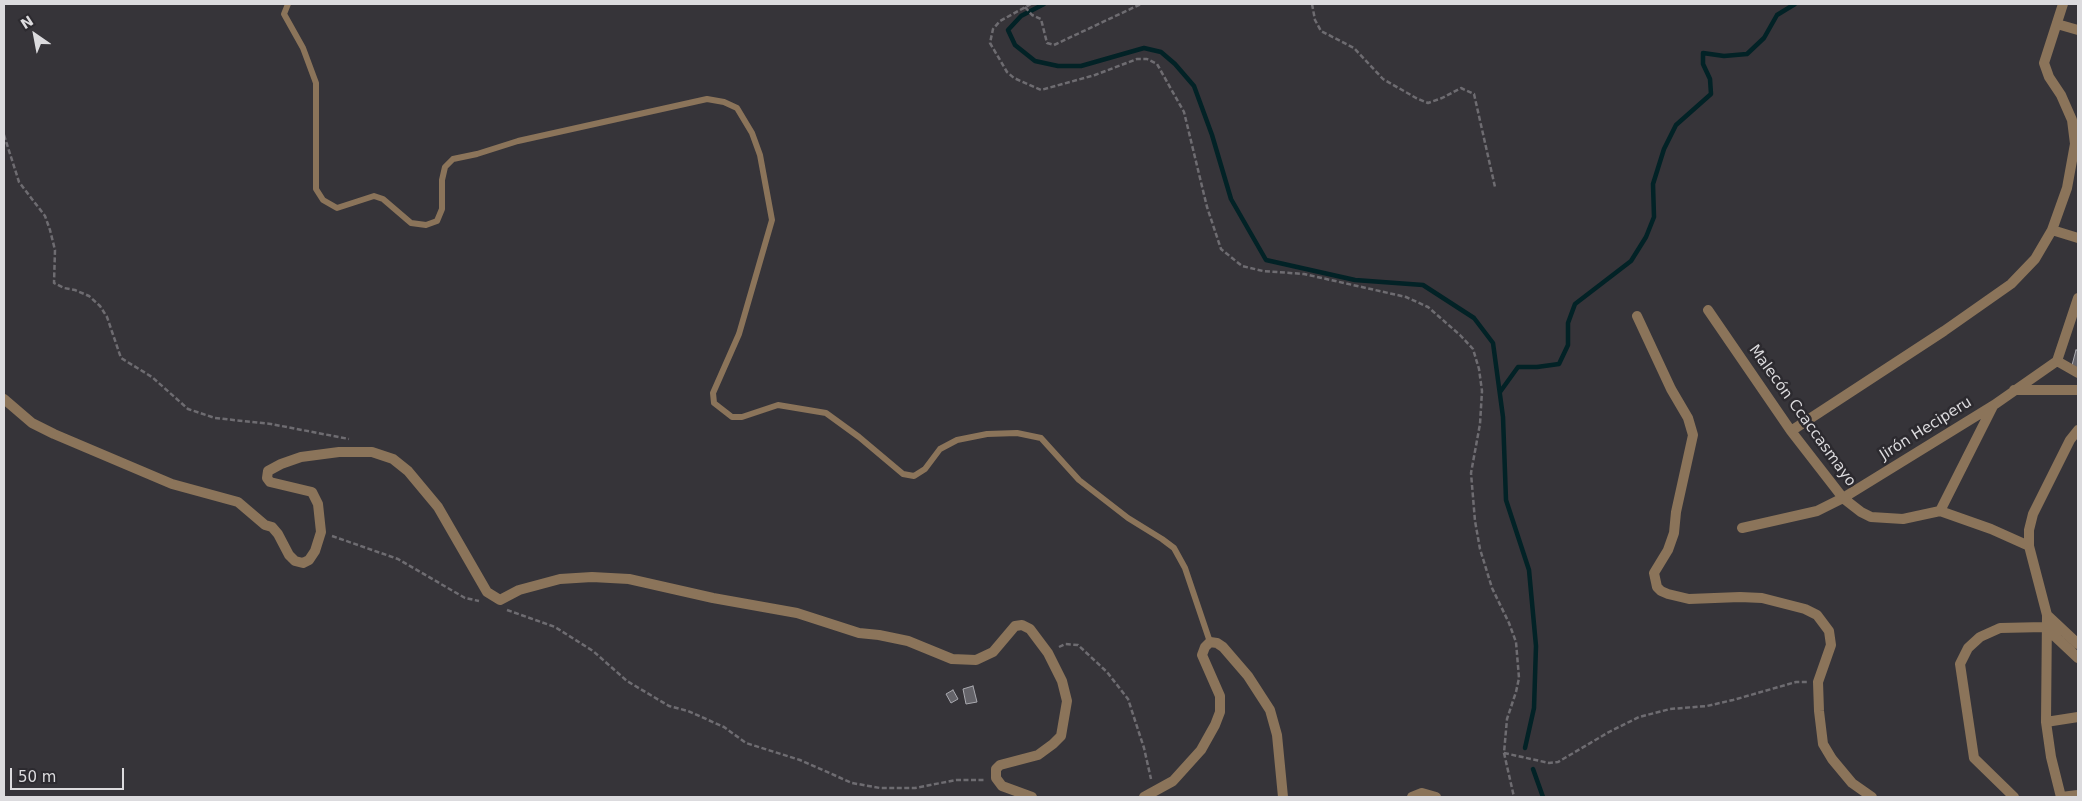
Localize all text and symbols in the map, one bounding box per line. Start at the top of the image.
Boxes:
north arrow [10,10,60,60]
text: N [18,13,36,32]
street label: Malecón Ccaccasmayo [1745,342,1859,490]
street label: Jirón Heciperu [1877,393,1975,465]
scale bar [12,758,126,790]
text: 50 m [18,768,56,786]

